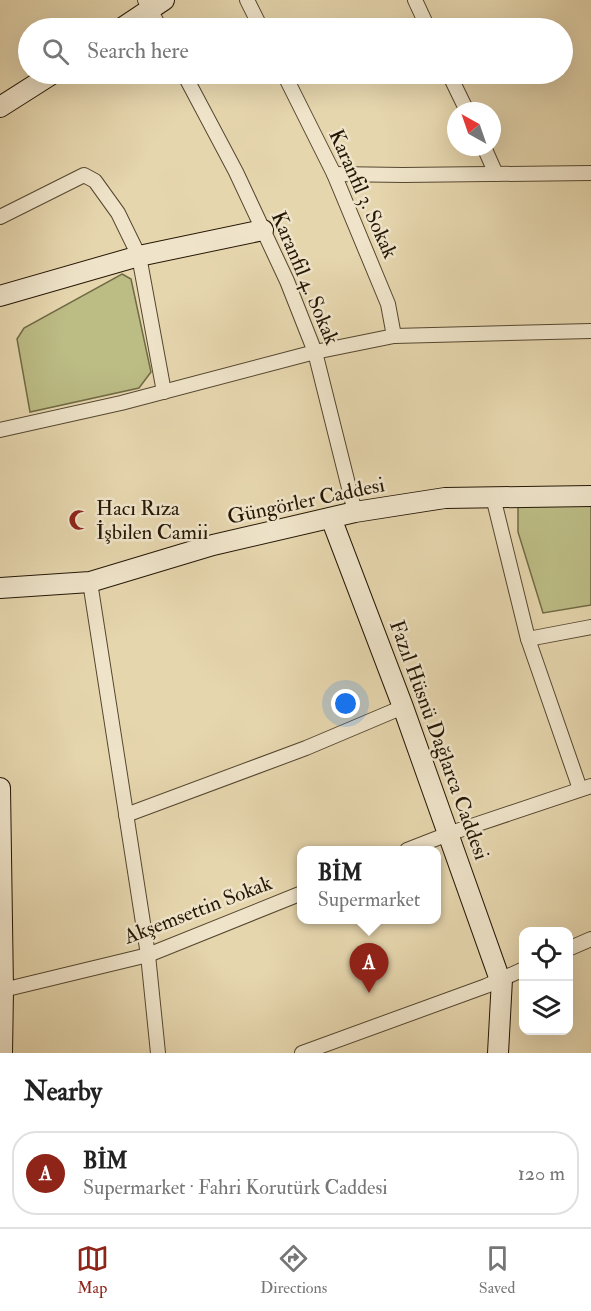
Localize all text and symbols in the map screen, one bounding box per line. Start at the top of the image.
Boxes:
search box [18,18,573,84]
icon: search [39,35,72,68]
text: Search here [87,37,189,65]
north arrow [447,102,501,156]
street label: Karanfil 3. Sokak [322,125,404,263]
street label: Karanfil 4. Sokak [265,207,345,349]
street label: Güngörler Caddesi [225,471,387,531]
place label: Hacı Rıza İşbilen Camii [96,495,209,546]
mosque icon: Hacı Rıza İşbilen Camii [67,508,91,532]
street label: Fazıl Hüsnü Dağlarca Caddesi [383,616,495,864]
your location [331,689,360,718]
popup [297,846,441,924]
text: BİM [318,859,362,887]
street label: Akşemsettin Sokak [119,869,276,951]
text: Supermarket [318,887,420,912]
map controls [519,927,573,1035]
button: locate [519,927,573,981]
pin: A [350,944,388,993]
button: layers [519,981,573,1035]
text: Nearby [24,1076,102,1108]
text: BİM [83,1147,128,1175]
text: A [39,1161,52,1186]
text: 120 m [518,1161,565,1186]
text: Supermarket · Fahri Korutürk Caddesi [83,1175,388,1200]
tab: Map [76,1242,109,1298]
tab: Directions [260,1242,327,1298]
tab: Saved [479,1242,515,1298]

